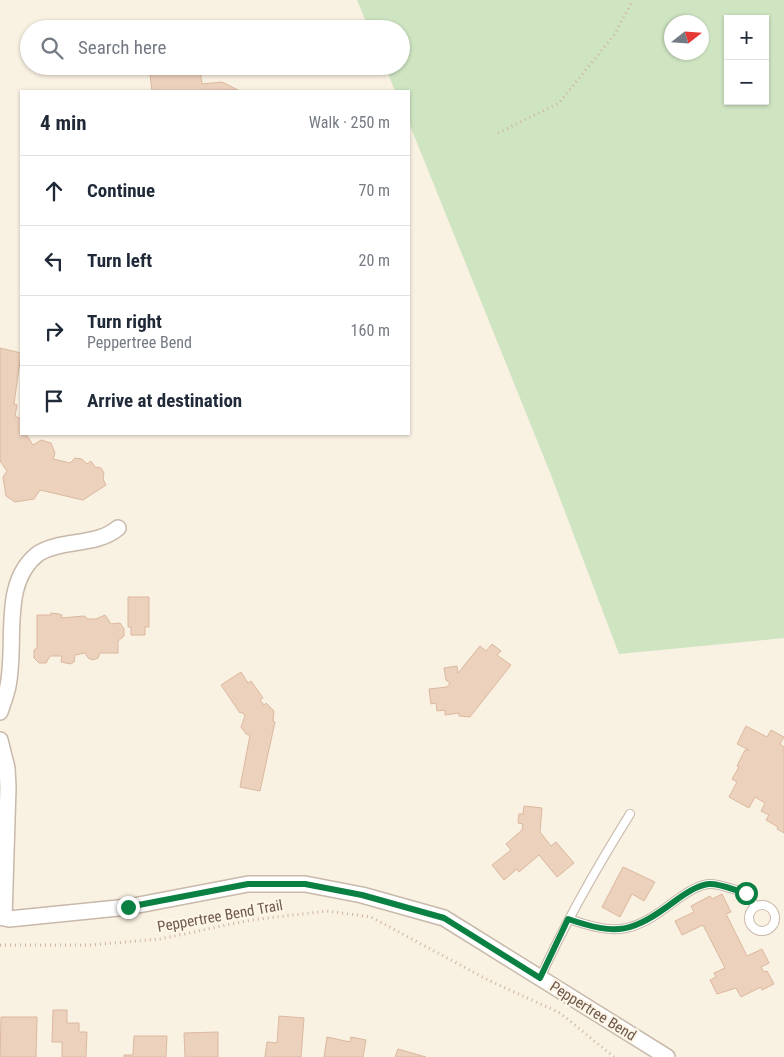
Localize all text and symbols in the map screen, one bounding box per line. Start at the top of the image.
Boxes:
north arrow [664,15,709,60]
map controls [724,15,769,105]
button: + [724,15,769,60]
search box [20,20,410,75]
icon: search [38,34,66,62]
text: Search here [78,36,166,59]
button: − [724,60,769,105]
text: 4 min [40,111,87,135]
text: Walk · 250 m [309,113,390,132]
icon: ahead [40,177,68,205]
text: Continue [87,179,155,202]
text: 70 m [358,181,390,200]
icon: left [40,247,68,275]
text: Turn left [87,249,152,272]
text: 20 m [358,251,390,270]
text: Turn right [87,310,162,333]
icon: right [40,317,68,345]
text: 160 m [351,321,390,340]
text: Peppertree Bend [87,333,192,352]
icon: arrive [40,387,68,415]
text: Arrive at destination [87,389,242,412]
route start [735,882,758,905]
route end [117,896,140,919]
street label: Peppertree Bend Trail [156,896,284,936]
street label: Peppertree Bend [547,977,639,1045]

